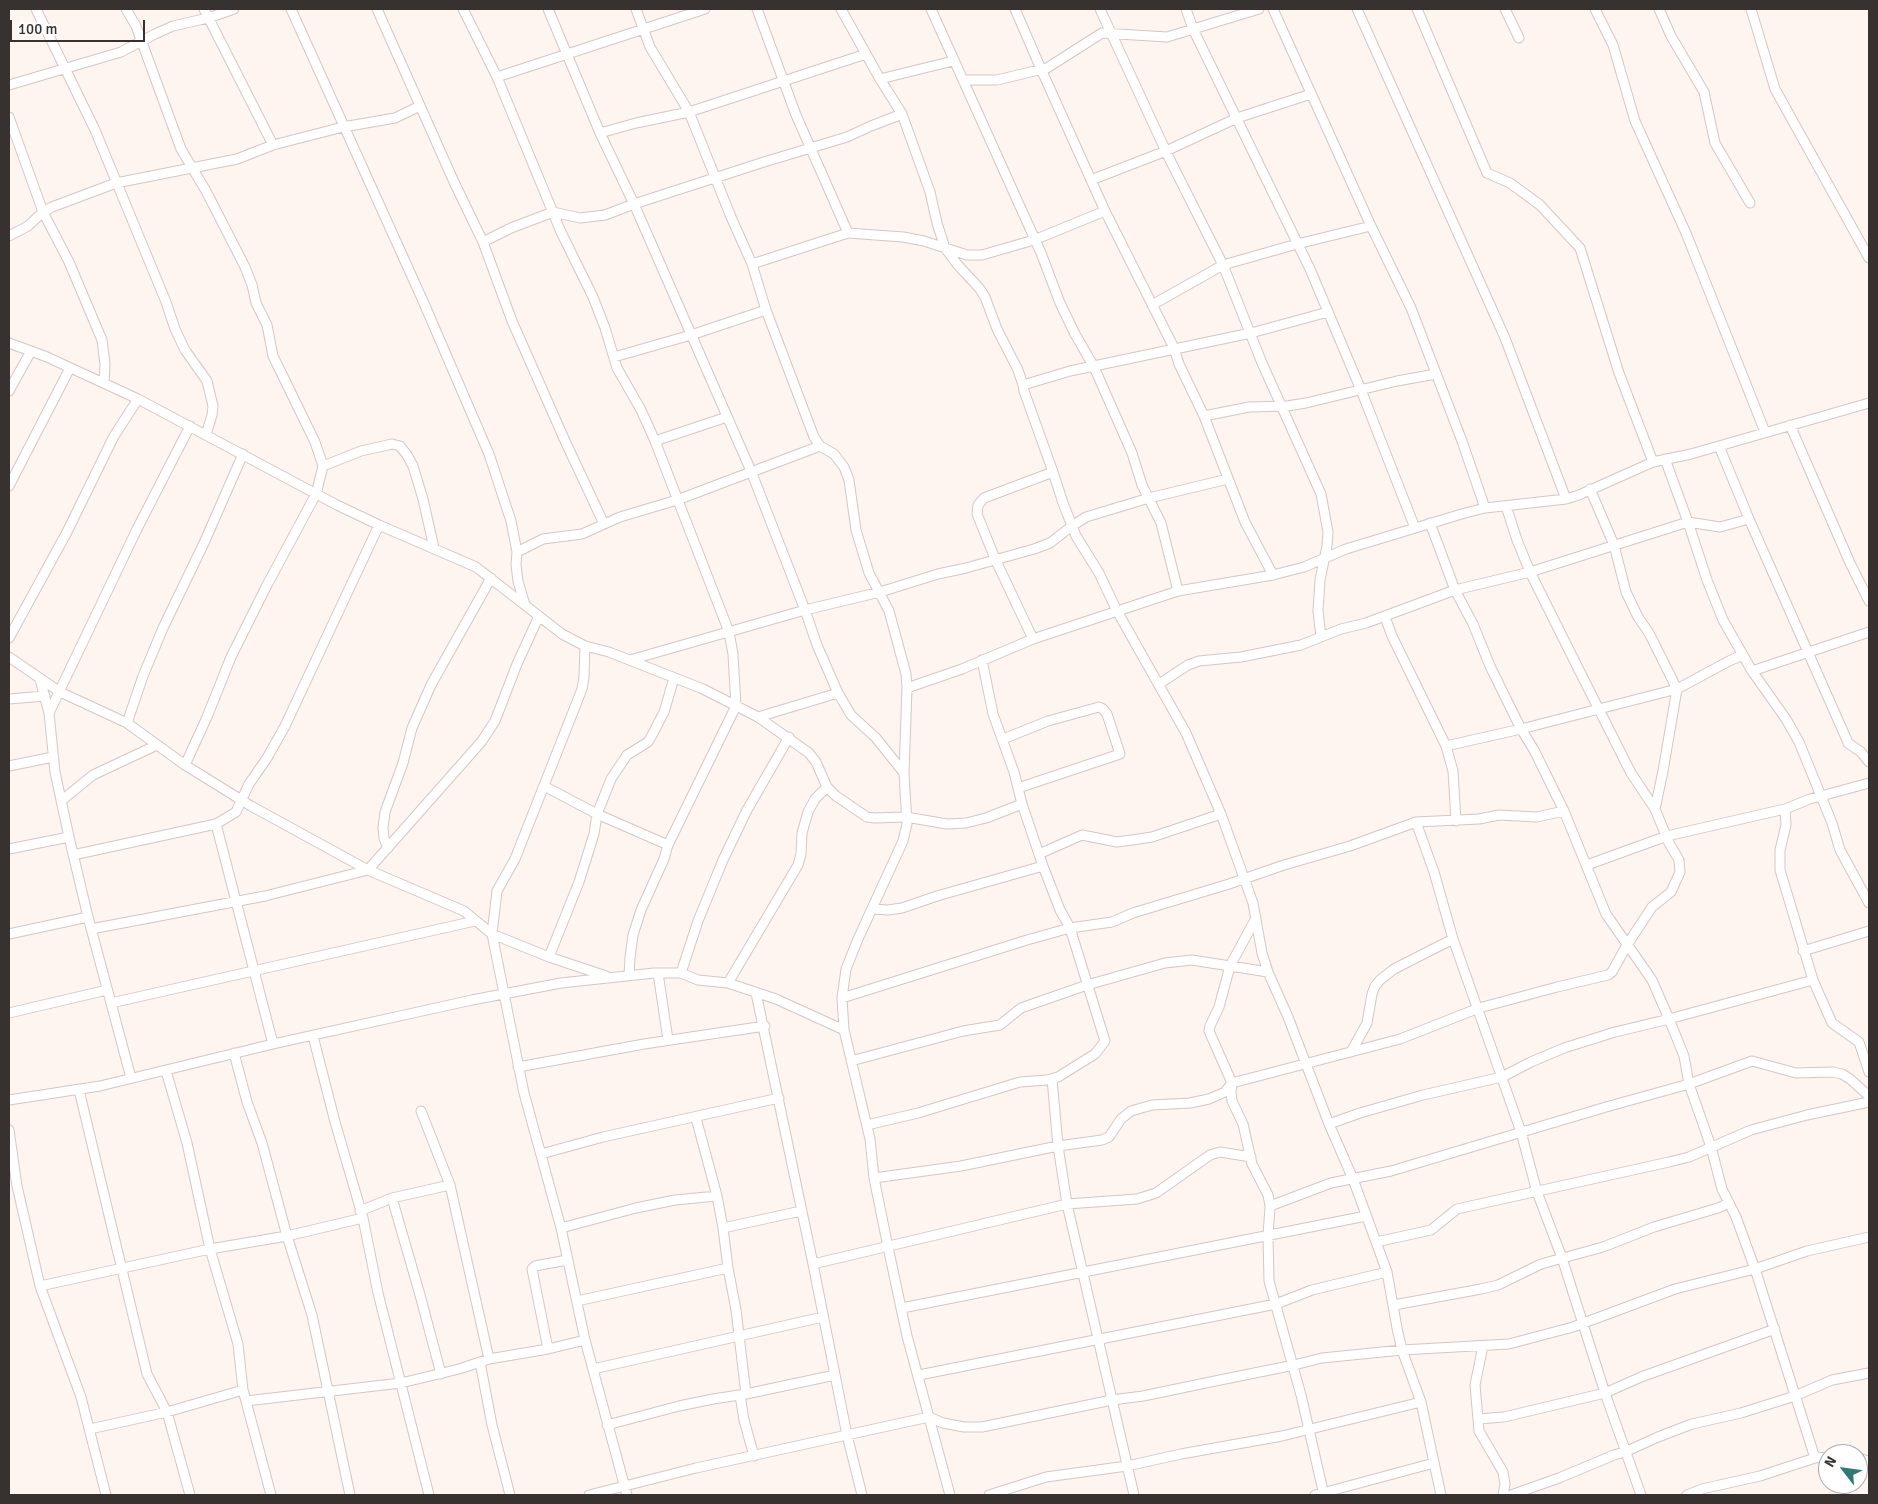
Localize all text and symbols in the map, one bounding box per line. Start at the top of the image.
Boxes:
scale bar [12,10,148,42]
text: 100 m [18,20,58,38]
north arrow [1818,1444,1868,1494]
text: N [1821,1453,1840,1470]

